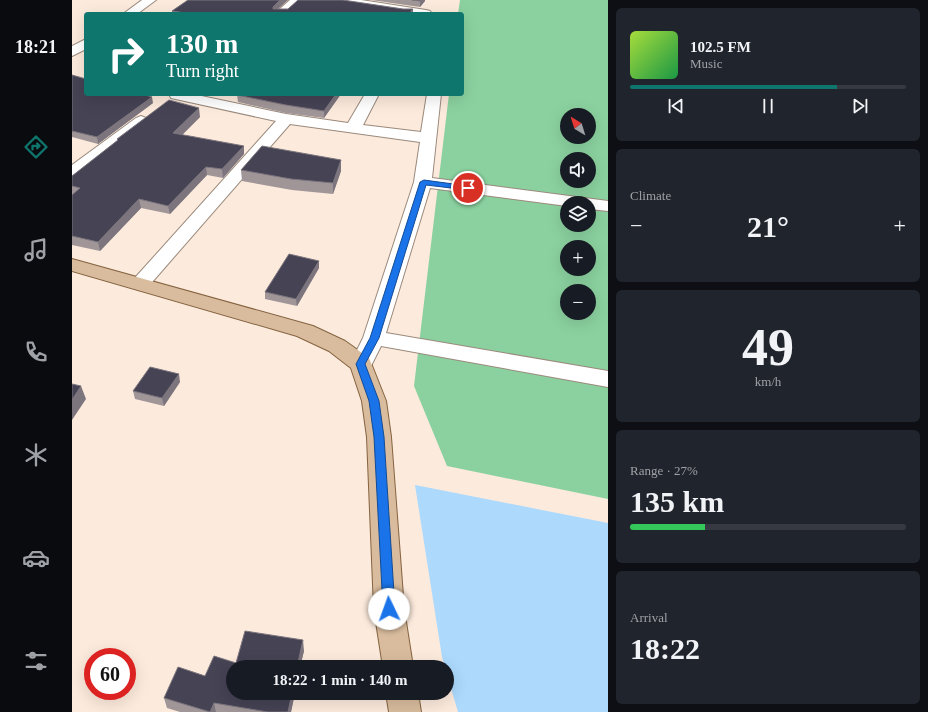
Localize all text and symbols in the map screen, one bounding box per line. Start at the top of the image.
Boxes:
icon: right [100,28,152,80]
text: 130 m [166,28,238,59]
text: 18:21 [15,37,57,57]
text: 102.5 FM [690,39,751,55]
text: Music [690,56,723,71]
text: Turn right [166,61,239,81]
icon: previous [665,95,687,117]
icon: pause [757,95,779,117]
icon: next [849,95,871,117]
north arrow [560,108,596,144]
map controls [560,108,596,320]
icon: directions [22,133,50,161]
button: sound [560,152,596,188]
pin [451,171,485,205]
icon: arrive [457,177,479,199]
text: Climate [630,188,671,203]
button: layers [560,196,596,232]
text: 21° [747,210,789,243]
text: − [630,213,642,238]
text: + [894,213,906,238]
icon: music [22,236,50,264]
button: + [560,240,596,276]
button: − [560,284,596,320]
text: 49 [742,319,794,376]
icon: phone [22,338,50,366]
text: km/h [755,374,781,389]
icon: climate [22,441,50,469]
text: Range · 27% [630,463,698,478]
text: 135 km [630,485,724,518]
icon: car [22,544,50,572]
position arrow [368,588,410,630]
text: Arrival [630,610,668,625]
text: 18:22 [630,632,700,665]
icon: filters [22,647,50,675]
speed limit sign: 60 [84,648,136,700]
text: 18:22 · 1 min · 140 m [273,672,408,688]

